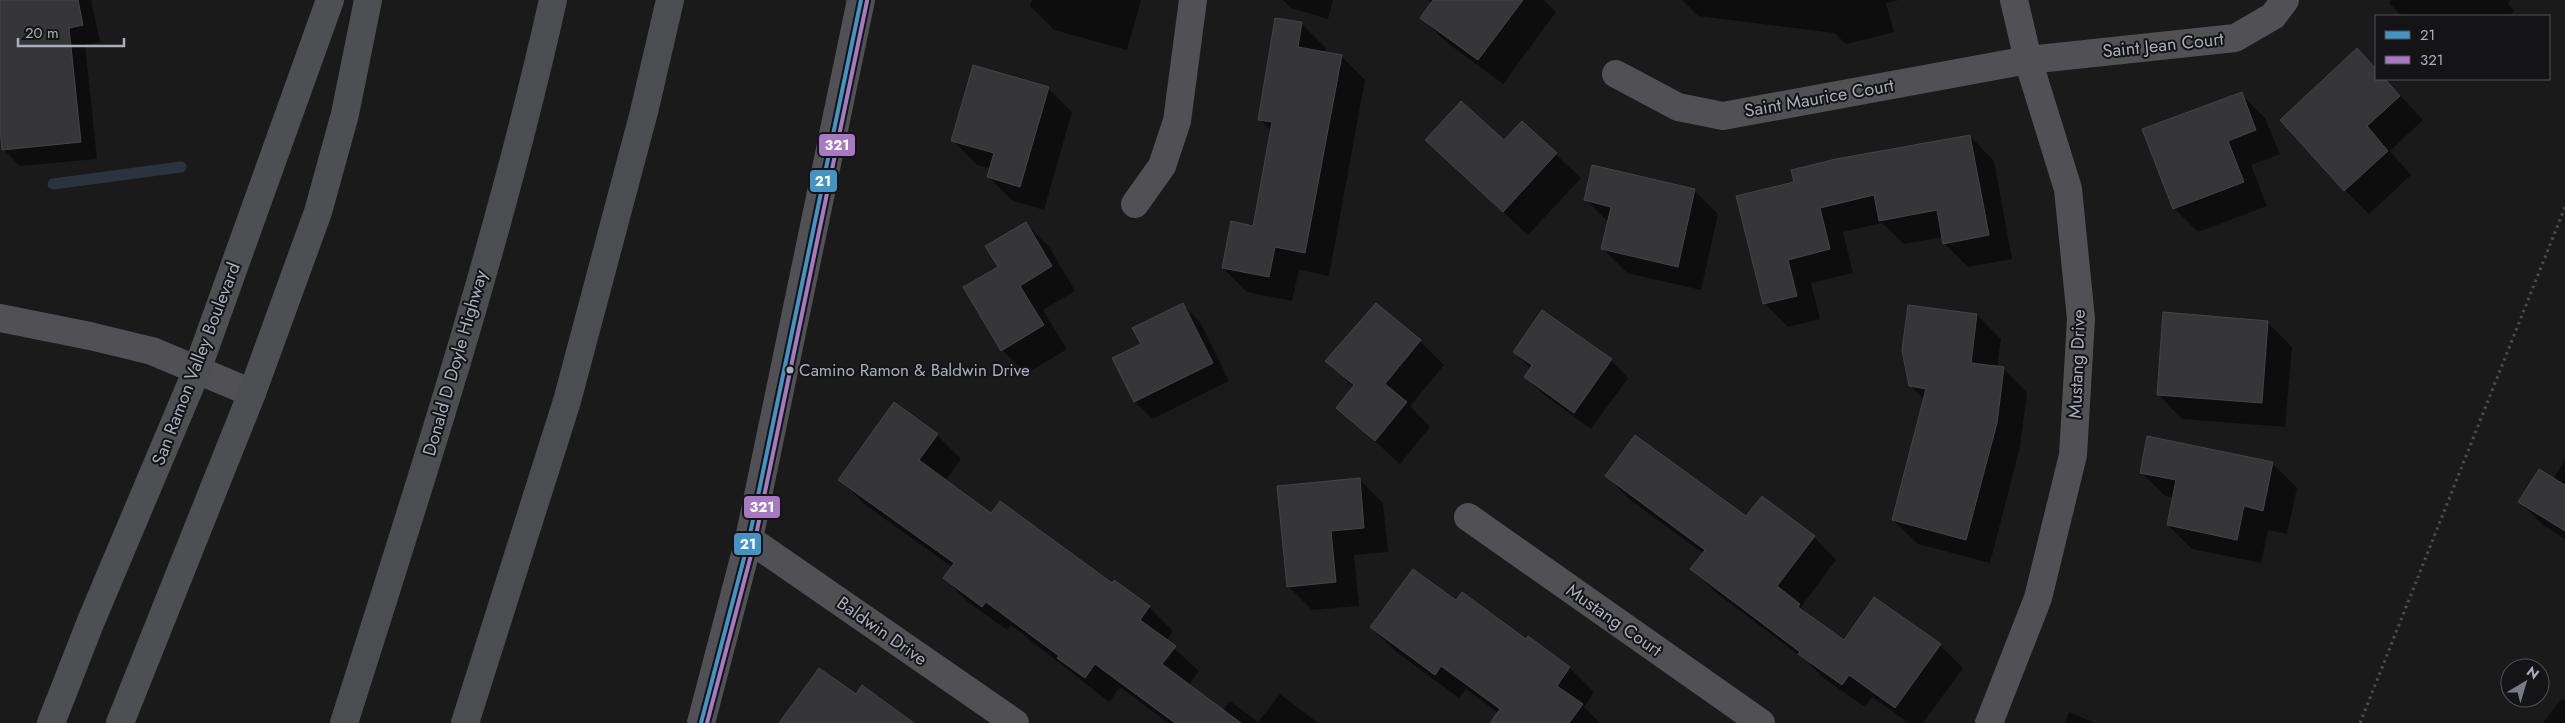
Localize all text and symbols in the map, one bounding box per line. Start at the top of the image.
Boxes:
scale bar [18,15,124,47]
legend [2375,15,2550,80]
text: 20 m [25,22,59,44]
text: 21 [2420,24,2435,46]
street label: Saint Jean Court [2101,26,2225,64]
text: 321 [2420,49,2443,71]
street label: Saint Maurice Court [1742,72,1896,124]
line badge: 321 [818,133,856,157]
text: 321 [824,135,850,155]
line badge: 21 [809,169,838,193]
text: 21 [815,171,831,191]
street label: San Ramon Valley Boulevard [145,259,247,469]
street label: Donald D Doyle Highway [416,267,494,459]
street label: Mustang Drive [2062,309,2092,419]
place label: Camino Ramon & Baldwin Drive [799,358,1030,382]
marker: Camino Ramon & Baldwin Drive [785,365,795,375]
line badge: 321 [743,495,781,519]
text: 321 [749,497,775,517]
line badge: 21 [733,532,762,556]
text: 21 [740,534,756,554]
street label: Mustang Court [1561,577,1668,663]
street label: Baldwin Drive [832,590,932,672]
north arrow [2500,658,2550,708]
text: N [2522,661,2544,684]

